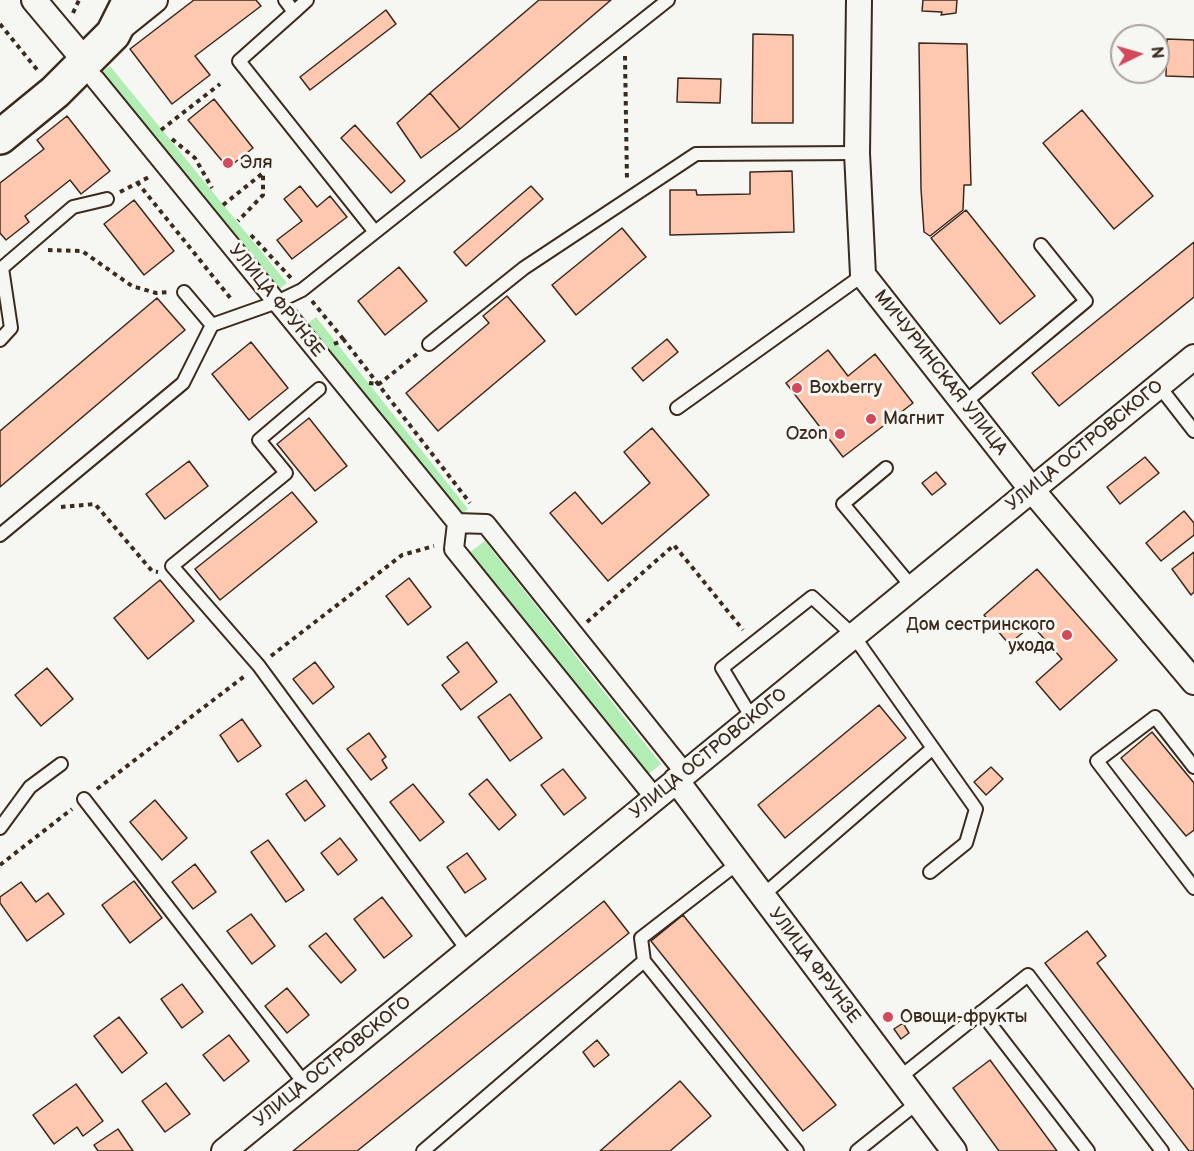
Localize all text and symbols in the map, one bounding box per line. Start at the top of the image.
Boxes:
north arrow [1110,24,1170,84]
text: N [1146,46,1166,59]
place label: Эля [240,152,272,174]
marker: Эля [221,156,235,170]
street label: УЛИЦА ФРУНЗЕ [224,240,328,362]
street label: МИЧУРИНСКАЯ УЛИЦА [869,286,1011,460]
street label: УЛИЦА ОСТРОВСКОГО [1002,376,1168,516]
place label: Boxberry [809,377,882,399]
marker: Boxberry [790,381,804,395]
place label: Магнит [883,408,944,430]
marker: Магнит [864,412,878,426]
place label: Ozon [786,423,828,445]
marker: Ozon [833,427,847,441]
place label: Дом сестринского ухода [906,614,1055,656]
marker: Дом сестринского ухода [1060,628,1074,642]
street label: УЛИЦА ОСТРОВСКОГО [626,684,792,824]
street label: УЛИЦА ФРУНЗЕ [764,904,864,1028]
street label: УЛИЦА ОСТРОВСКОГО [250,992,416,1132]
place label: Овощи-фрукты [900,1006,1028,1028]
marker: Овощи-фрукты [881,1010,895,1024]

